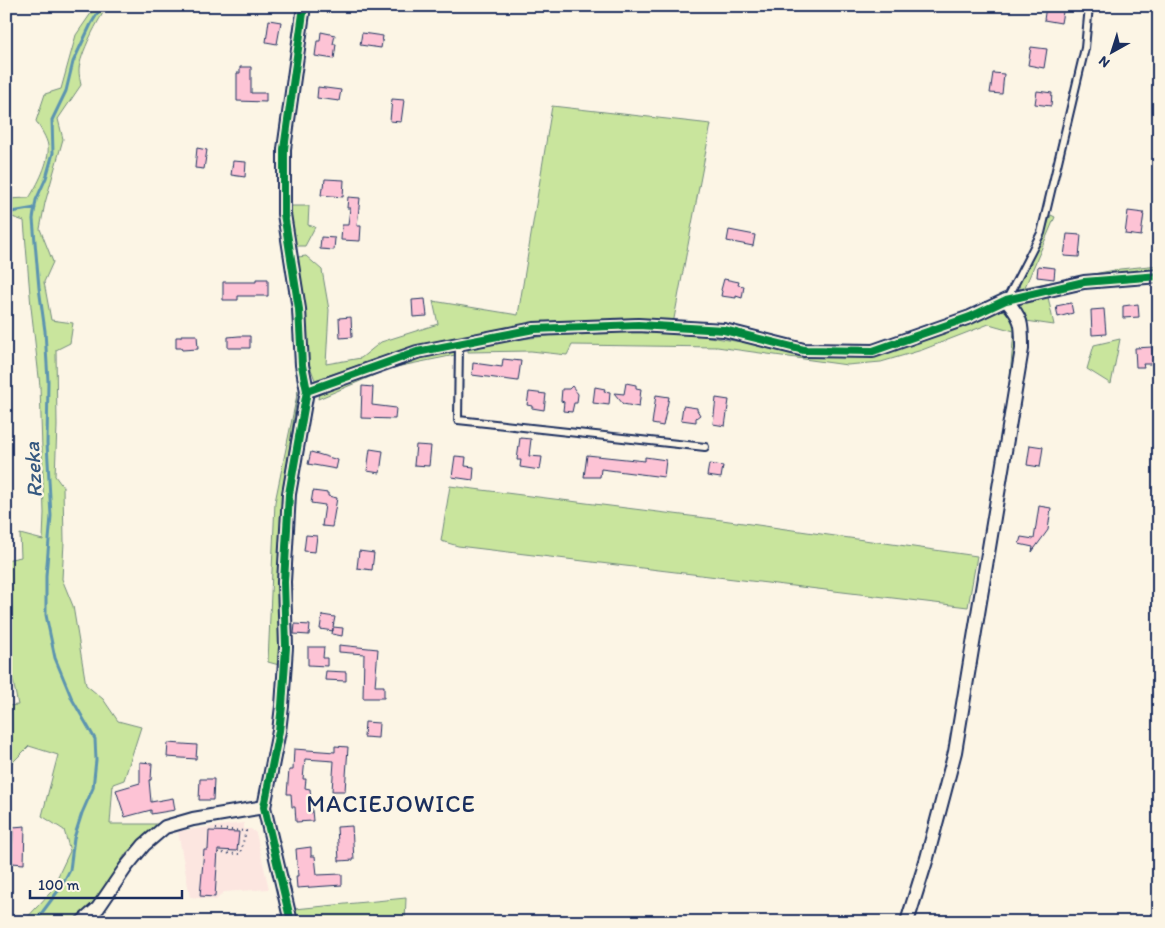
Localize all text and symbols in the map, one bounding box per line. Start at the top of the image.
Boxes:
north arrow [1088,28,1138,78]
text: N [1095,52,1113,71]
water label: Rzeka [18,440,48,499]
district label: MACIEJOWICE [306,789,476,818]
scale bar [30,868,182,900]
text: 100 m [38,876,80,894]

